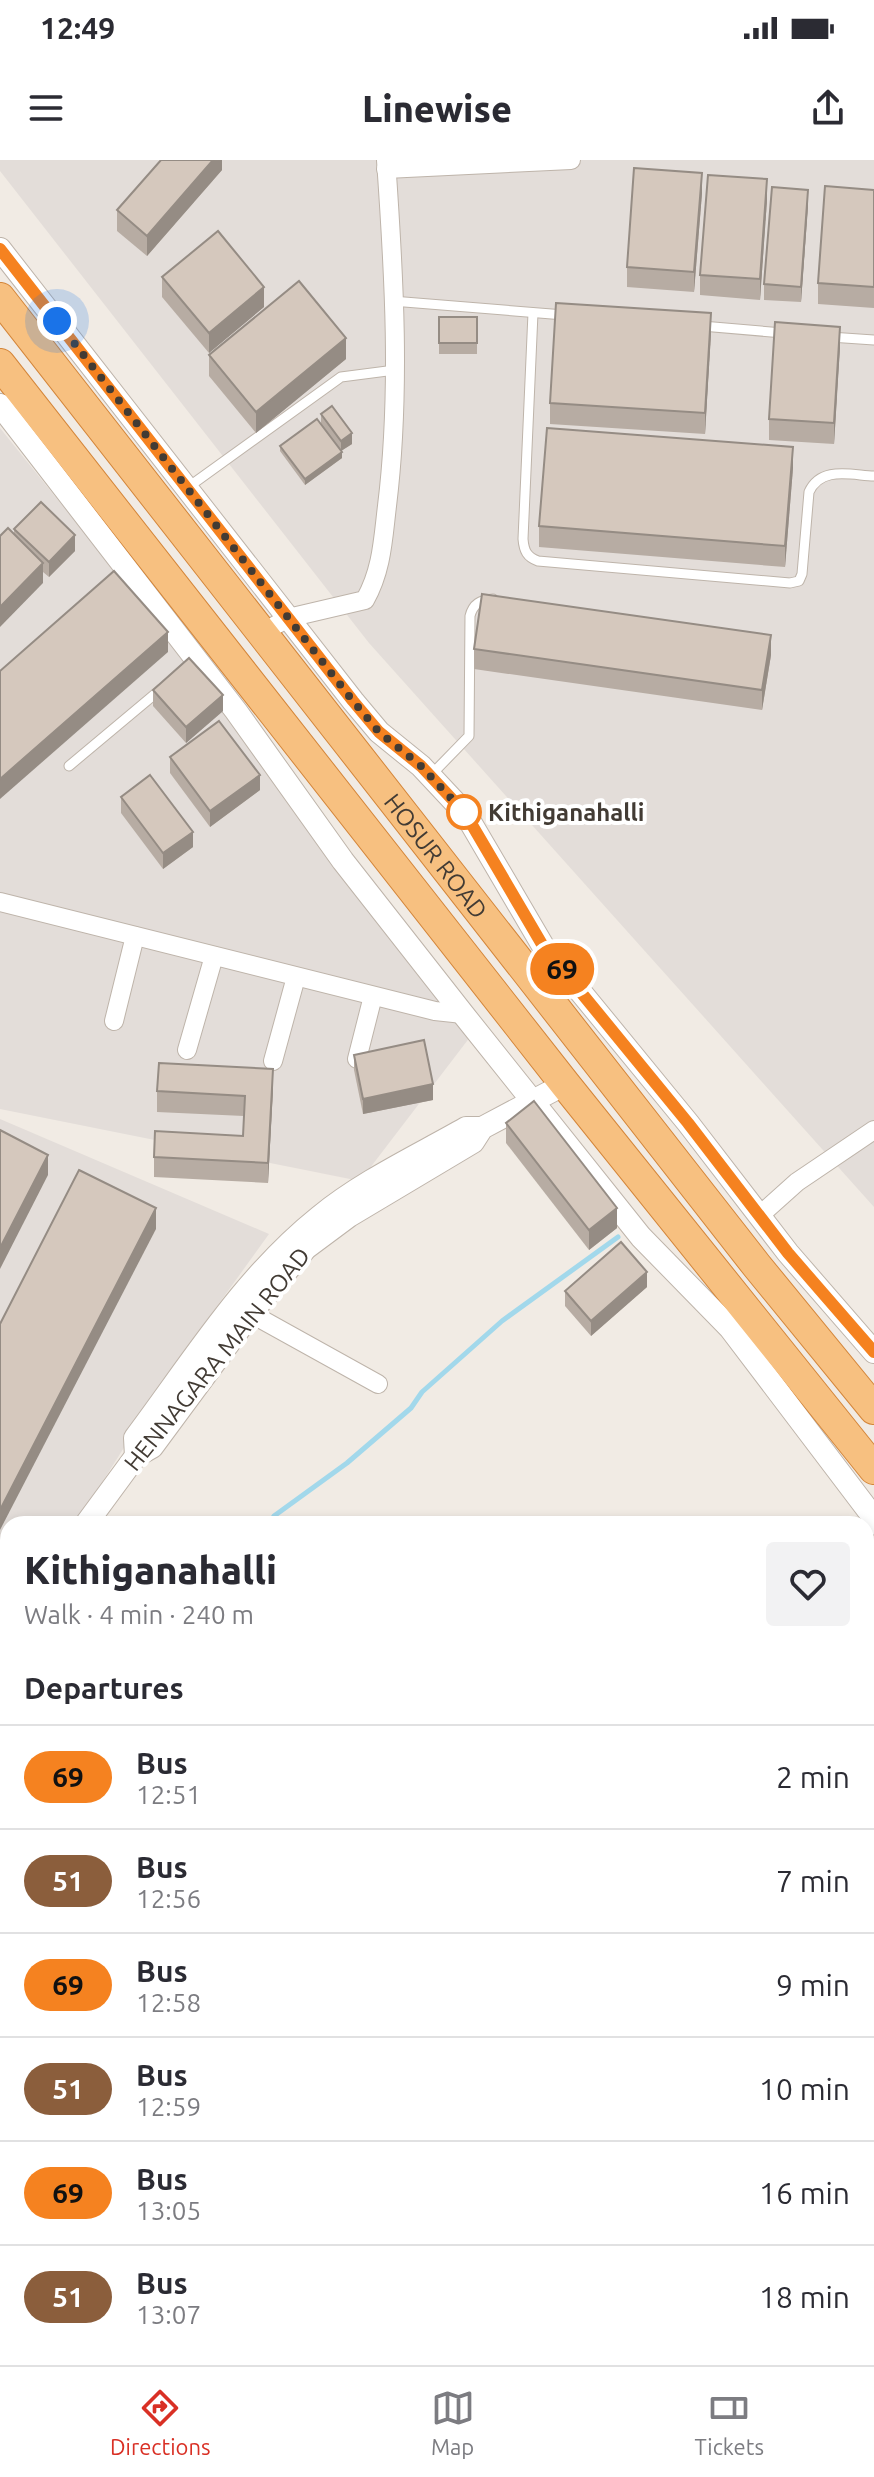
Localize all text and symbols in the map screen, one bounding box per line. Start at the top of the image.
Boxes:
text: 12:49 [40,11,115,45]
icon: menu [24,86,68,130]
icon: share [806,86,850,130]
text: Linewise [362,88,512,129]
your location [37,301,77,341]
street label: HOSUR ROAD [379,788,493,923]
marker: Kithiganahalli [447,795,481,829]
place label: Kithiganahalli [488,799,645,826]
line badge: 69 [526,943,598,995]
text: 69 [546,953,578,984]
street label: HENNAGARA MAIN ROAD [119,1242,315,1476]
button: heart [766,1542,850,1626]
text: Kithiganahalli [24,1549,277,1591]
text: Walk · 4 min · 240 m [24,1600,254,1629]
text: Departures [24,1671,184,1705]
text: Bus [136,1746,188,1780]
text: 2 min [776,1760,850,1794]
text: 69 [52,1761,84,1792]
text: 12:51 [136,1780,201,1809]
text: Bus [136,1850,188,1884]
text: 7 min [776,1864,850,1898]
text: 51 [52,1865,84,1896]
text: 12:56 [136,1884,201,1913]
text: Bus [136,1954,188,1988]
text: 9 min [776,1968,850,2002]
text: 69 [52,1969,84,2000]
text: 12:58 [136,1988,201,2017]
text: Bus [136,2058,188,2092]
text: 10 min [759,2072,850,2106]
text: 51 [52,2073,84,2104]
text: 12:59 [136,2092,201,2121]
text: Bus [136,2162,188,2196]
text: 16 min [759,2176,850,2210]
text: 69 [52,2177,84,2208]
text: 13:05 [136,2196,201,2225]
text: Bus [136,2266,188,2300]
text: 18 min [759,2280,850,2314]
text: 51 [52,2281,84,2312]
text: 13:07 [136,2300,201,2329]
tab: Directions [110,2386,211,2459]
tab: Map [431,2386,475,2459]
tab: Tickets [695,2386,764,2459]

